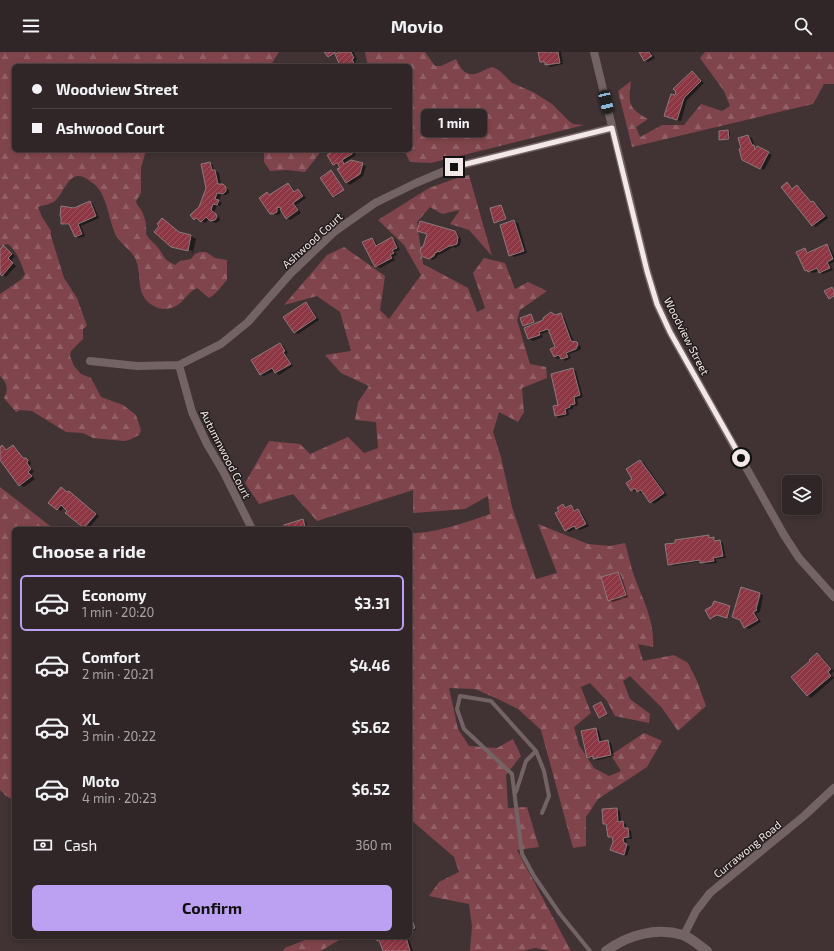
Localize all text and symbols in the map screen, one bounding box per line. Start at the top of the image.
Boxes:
icon: menu [20,15,42,37]
text: Movio [391,15,443,37]
icon: search [792,15,814,37]
text: Woodview Street [56,80,178,98]
car [597,89,615,115]
callout: 1 min [421,109,487,137]
text: 1 min [438,115,470,131]
text: Ashwood Court [56,119,164,137]
route end [445,158,463,176]
street label: Ashwood Court [279,210,345,270]
street label: Woodview Street [662,295,712,377]
street label: Autumnwood Court [198,408,254,500]
route start [732,449,750,467]
map controls [782,475,822,515]
button: layers [782,475,822,515]
text: Choose a ride [32,540,146,562]
icon: car [34,585,70,621]
text: Economy [82,586,147,604]
text: $3.31 [354,594,390,612]
text: 1 min · 20:20 [82,604,154,620]
icon: car [34,647,70,683]
text: Comfort [82,648,140,666]
text: $4.46 [350,656,390,674]
text: 2 min · 20:21 [82,666,154,682]
icon: car [34,709,70,745]
text: XL [82,710,100,728]
text: $5.62 [352,718,390,736]
text: 3 min · 20:22 [82,728,156,744]
icon: car [34,771,70,807]
text: Moto [82,772,120,790]
text: $6.52 [352,780,390,798]
text: 4 min · 20:23 [82,790,157,806]
street label: Currawong Road [711,818,783,880]
icon: cash [32,834,54,856]
text: Cash [64,836,97,854]
text: 360 m [355,837,392,853]
button: Confirm [32,885,392,931]

